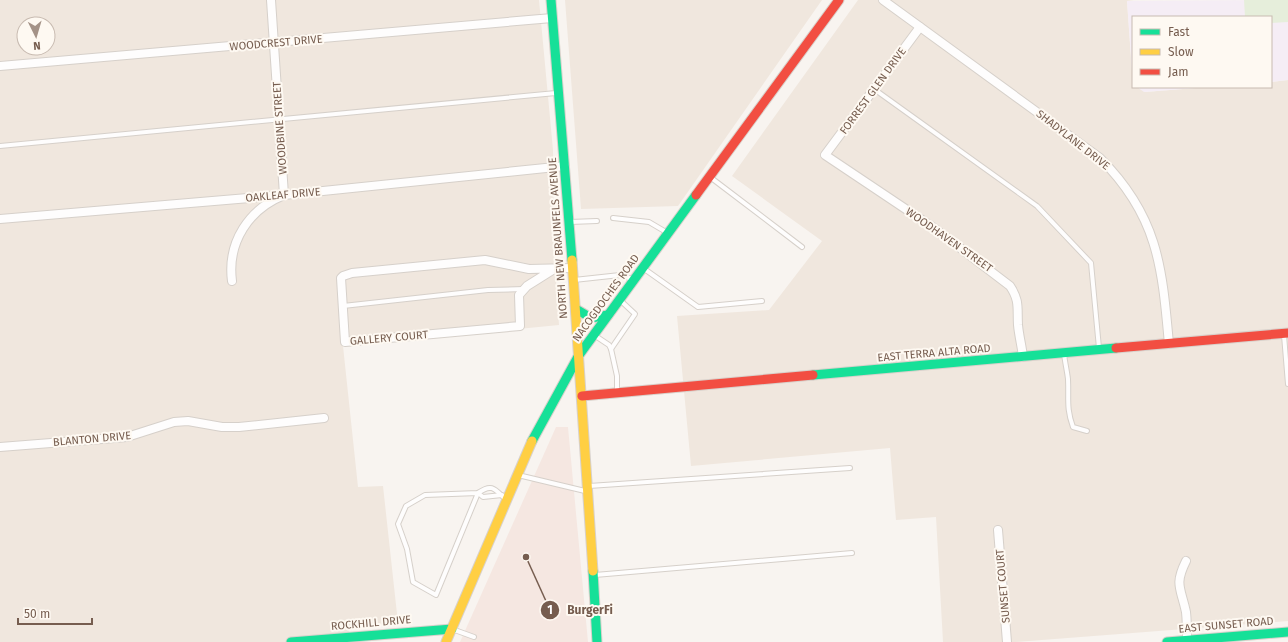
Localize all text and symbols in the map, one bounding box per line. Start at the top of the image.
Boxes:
north arrow [16,16,56,56]
legend [1132,16,1272,88]
text: Fast [1168,25,1190,39]
street label: WOODCREST DRIVE [229,32,323,54]
text: N [33,39,41,52]
street label: FORREST GLEN DRIVE [837,45,909,137]
text: Slow [1168,45,1194,59]
text: Jam [1168,65,1188,79]
street label: WOODBINE STREET [270,81,290,175]
street label: SHADYLANE DRIVE [1034,107,1112,173]
street label: NORTH NEW BRAUNFELS AVENUE [546,157,570,319]
street label: OAKLEAF DRIVE [245,185,321,205]
street label: WOODHAVEN STREET [903,205,995,275]
street label: NACOGDOCHES ROAD [570,252,642,344]
street label: GALLERY COURT [349,328,429,348]
street label: EAST TERRA ALTA ROAD [877,342,991,364]
street label: BLANTON DRIVE [52,429,132,449]
street label: SUNSET COURT [993,548,1013,624]
callout: BurgerFi [540,598,621,622]
scale bar [18,600,92,626]
text: 1 [547,603,553,617]
text: BurgerFi [567,603,613,617]
text: 50 m [24,607,50,621]
street label: ROCKHILL DRIVE [330,613,412,633]
street label: EAST SUNSET ROAD [1178,614,1274,636]

